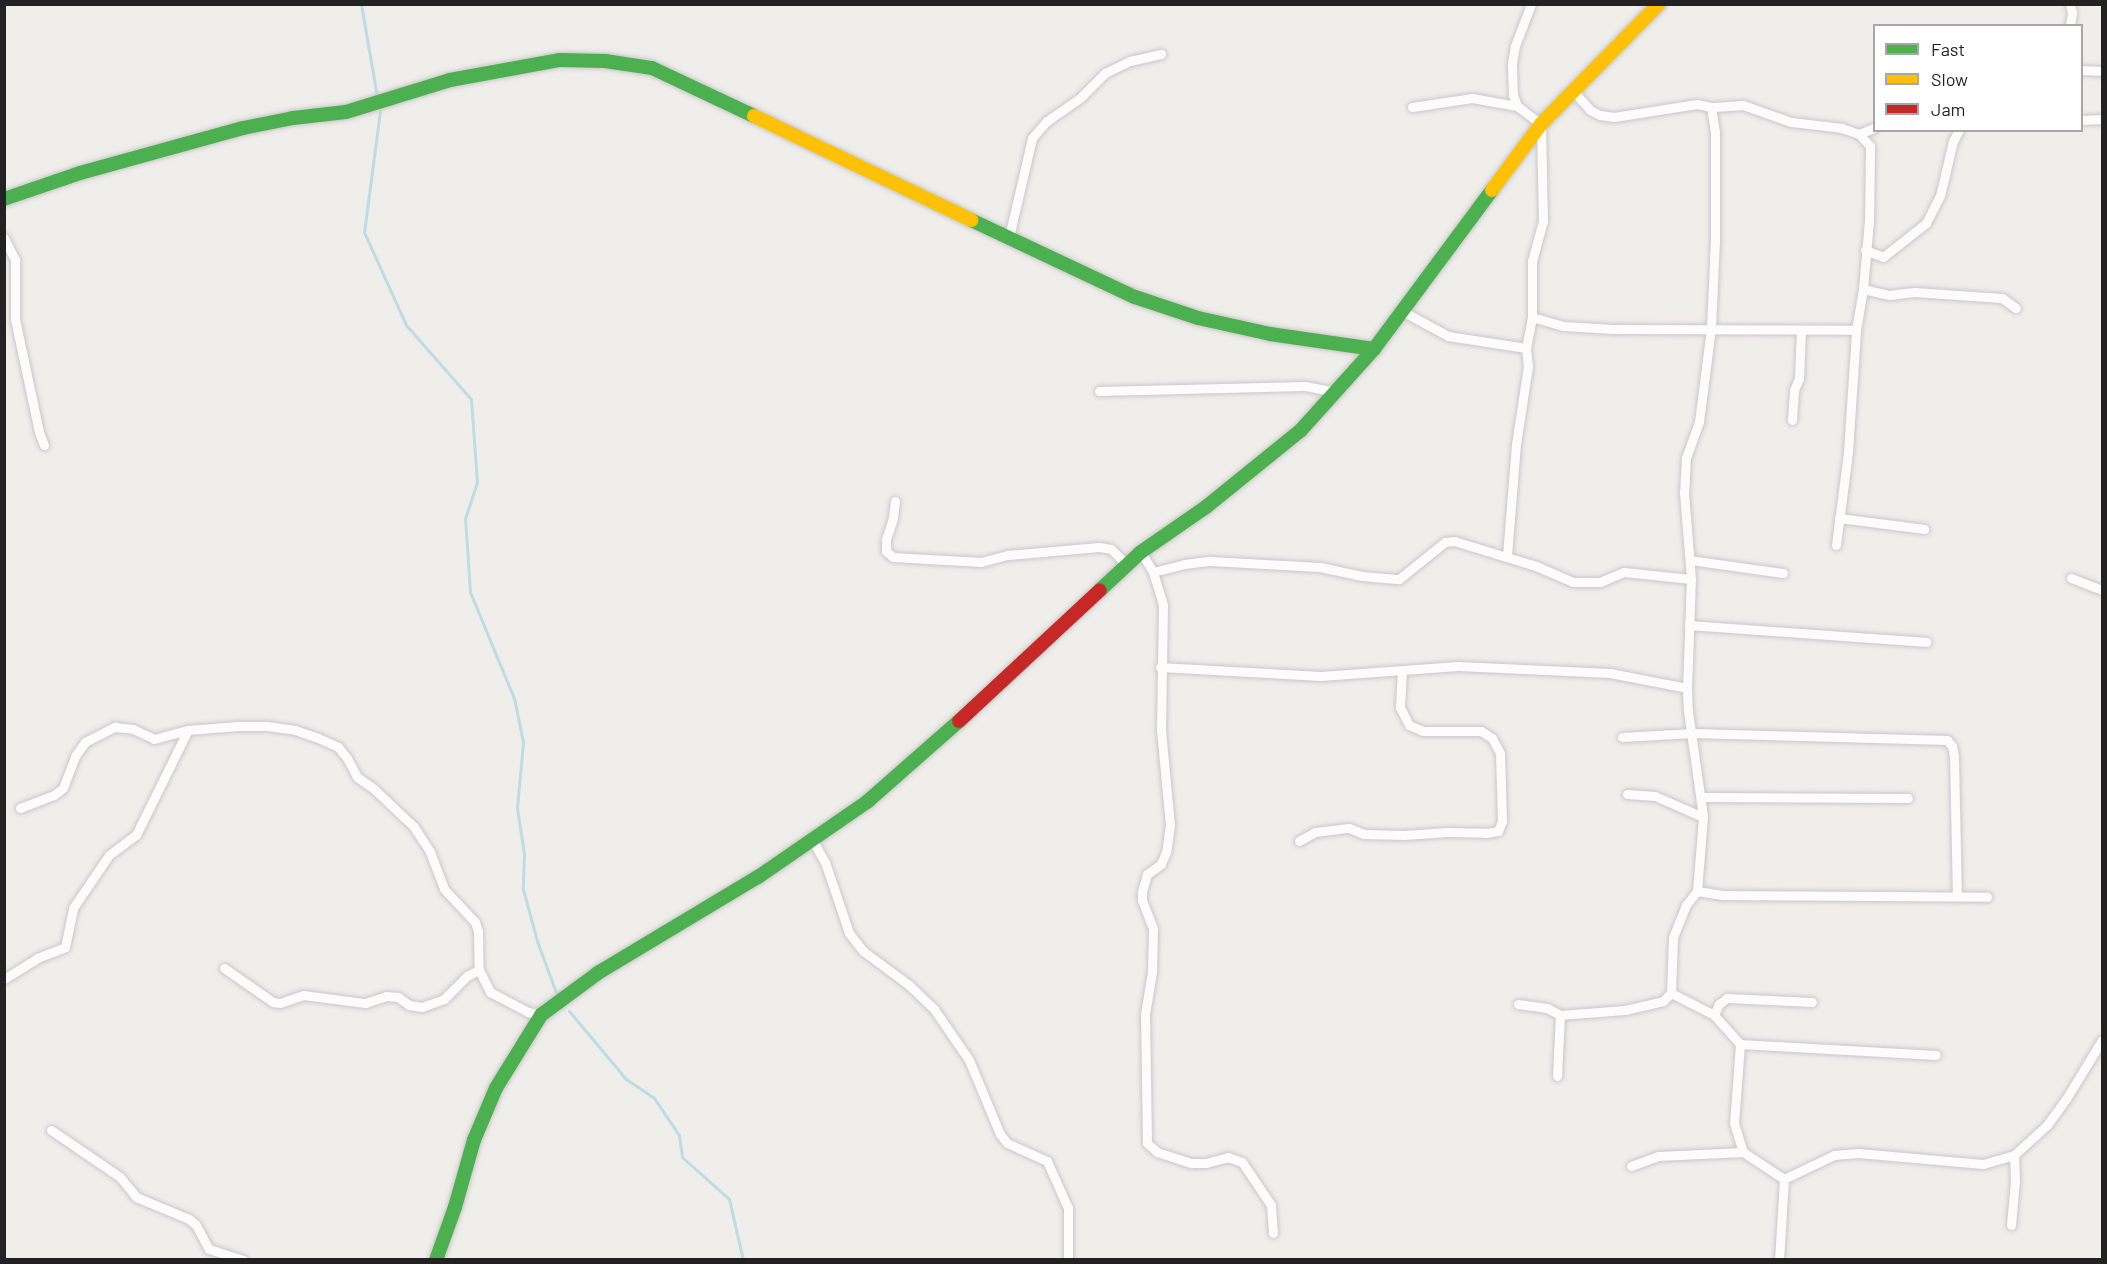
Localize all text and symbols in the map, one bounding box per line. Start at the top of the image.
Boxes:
legend [1873,24,2083,132]
text: Fast [1931,38,1965,60]
text: Slow [1931,68,1968,90]
text: Jam [1931,98,1965,120]

